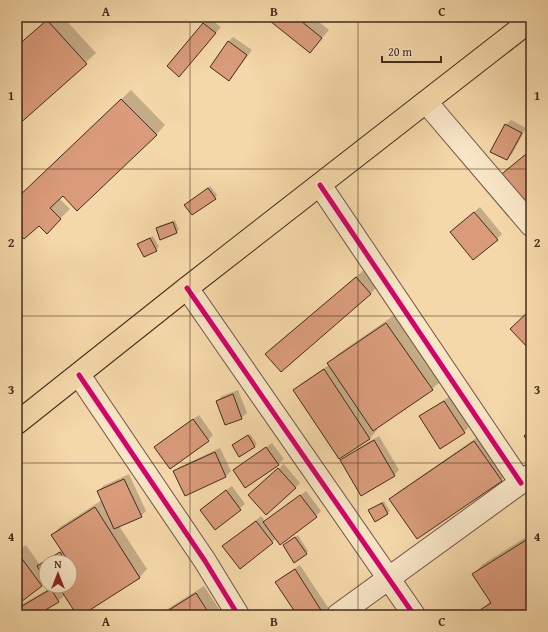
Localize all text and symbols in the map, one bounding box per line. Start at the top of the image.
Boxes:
text: A [102,2,111,21]
text: B [270,2,278,21]
text: C [438,2,446,21]
scale bar [382,38,441,64]
text: 20 m [388,43,412,60]
text: 1 [8,86,14,105]
text: 1 [534,86,540,105]
text: 2 [8,233,15,252]
text: 2 [534,233,541,252]
text: 3 [8,380,14,399]
text: 3 [534,380,540,399]
text: 4 [8,527,15,546]
text: 4 [534,527,541,546]
north arrow [38,554,78,594]
text: N [54,556,62,572]
text: A [102,612,111,631]
text: B [270,612,278,631]
text: C [438,612,446,631]

